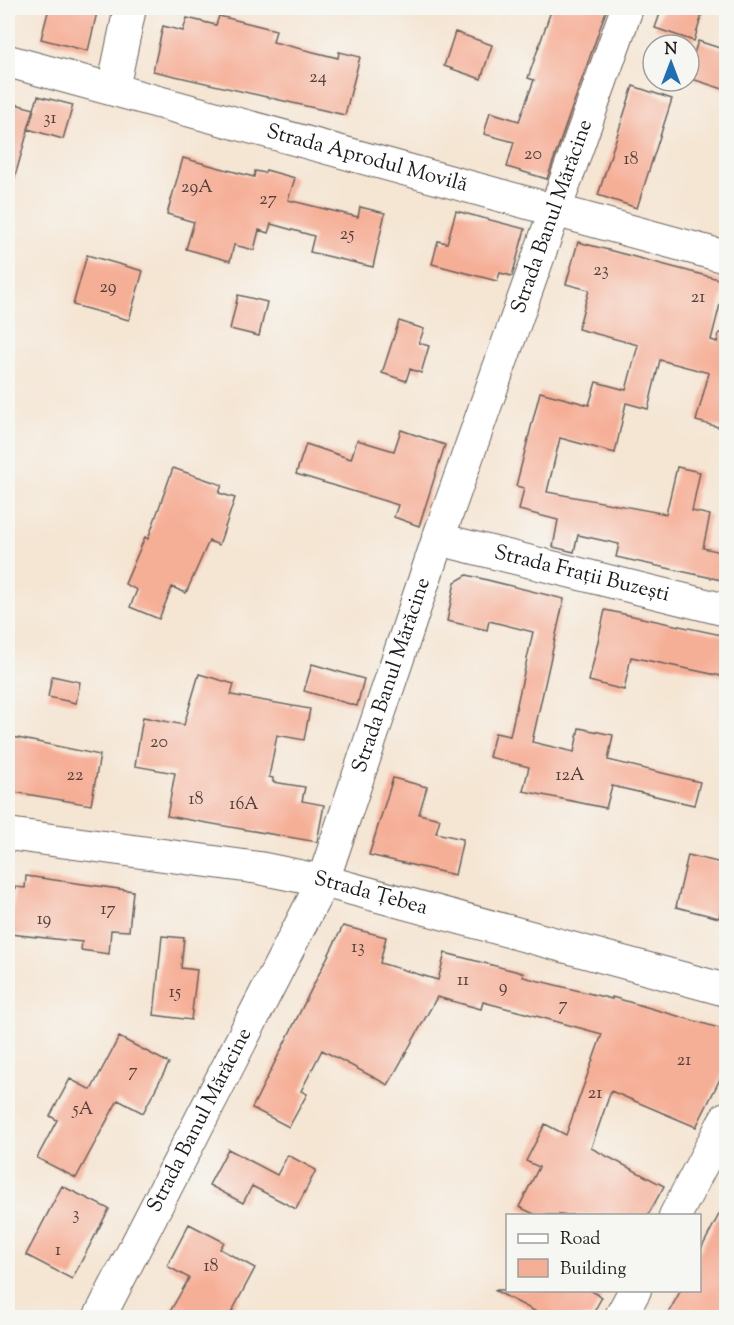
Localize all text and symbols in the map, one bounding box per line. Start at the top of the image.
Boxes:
north arrow [641,33,701,93]
text: N [665,39,678,62]
house number: 24 [309,65,327,91]
house number: 31 [43,106,57,132]
street label: Strada Banul Mărăcine [504,116,601,318]
street label: Strada Aprodul Movilă [263,117,471,201]
house number: 20 [524,142,542,168]
house number: 18 [623,147,639,173]
house number: 29A [181,175,213,201]
house number: 27 [259,187,277,213]
house number: 25 [340,222,354,248]
house number: 23 [593,258,609,284]
house number: 29 [99,275,117,301]
house number: 21 [691,285,705,311]
street label: Strada Frații Buzești [491,538,673,611]
street label: Strada Banul Mărăcine [345,574,439,777]
house number: 20 [150,730,168,756]
house number: 22 [67,763,84,789]
house number: 12A [555,763,585,789]
house number: 18 [188,787,204,813]
house number: 16A [229,792,259,818]
street label: Strada Țebea [311,865,431,924]
house number: 17 [100,897,116,923]
house number: 19 [37,907,52,933]
house number: 13 [351,935,365,961]
house number: 11 [457,968,469,994]
house number: 9 [499,975,508,1001]
house number: 15 [169,980,181,1006]
house number: 7 [558,993,568,1019]
street label: Strada Banul Mărăcine [140,1023,260,1218]
house number: 21 [677,1048,691,1074]
house number: 7 [128,1059,138,1085]
house number: 21 [588,1081,602,1107]
house number: 5A [72,1097,94,1123]
house number: 3 [72,1202,80,1228]
legend [506,1214,701,1292]
text: Road [560,1227,600,1253]
house number: 1 [55,1238,61,1264]
house number: 18 [203,1254,219,1280]
text: Building [560,1257,626,1283]

